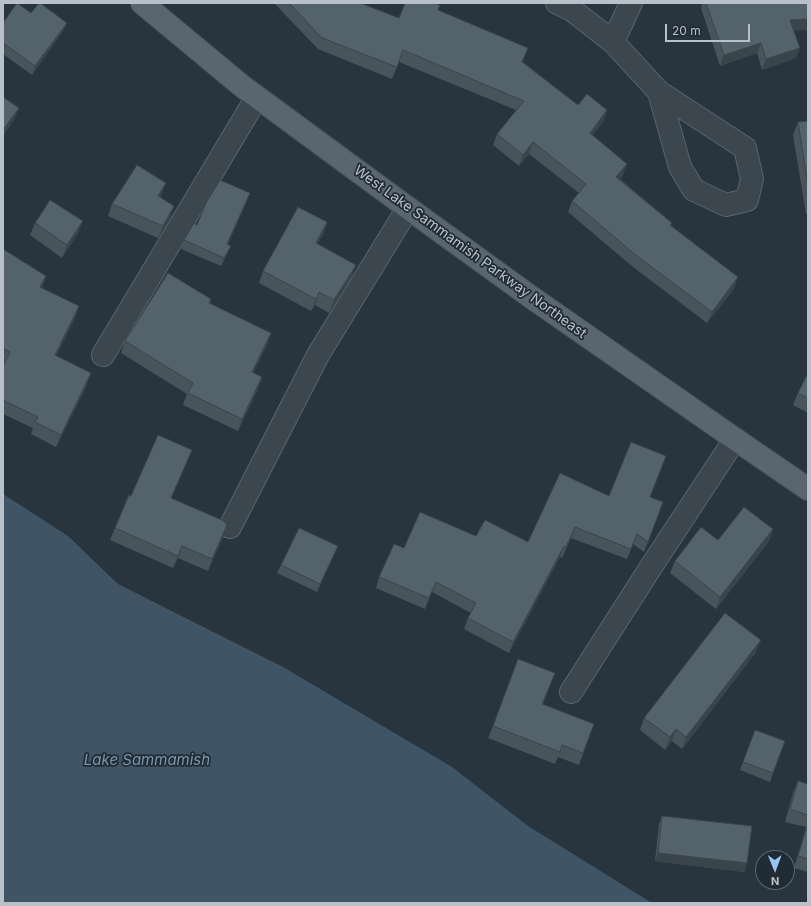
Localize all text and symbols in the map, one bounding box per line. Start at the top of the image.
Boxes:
scale bar [667,16,752,42]
text: 20 m [672,23,701,38]
street label: West Lake Sammamish Parkway Northeast [351,162,589,342]
water label: Lake Sammamish [84,751,210,769]
north arrow [755,850,795,890]
text: N [771,874,780,888]

